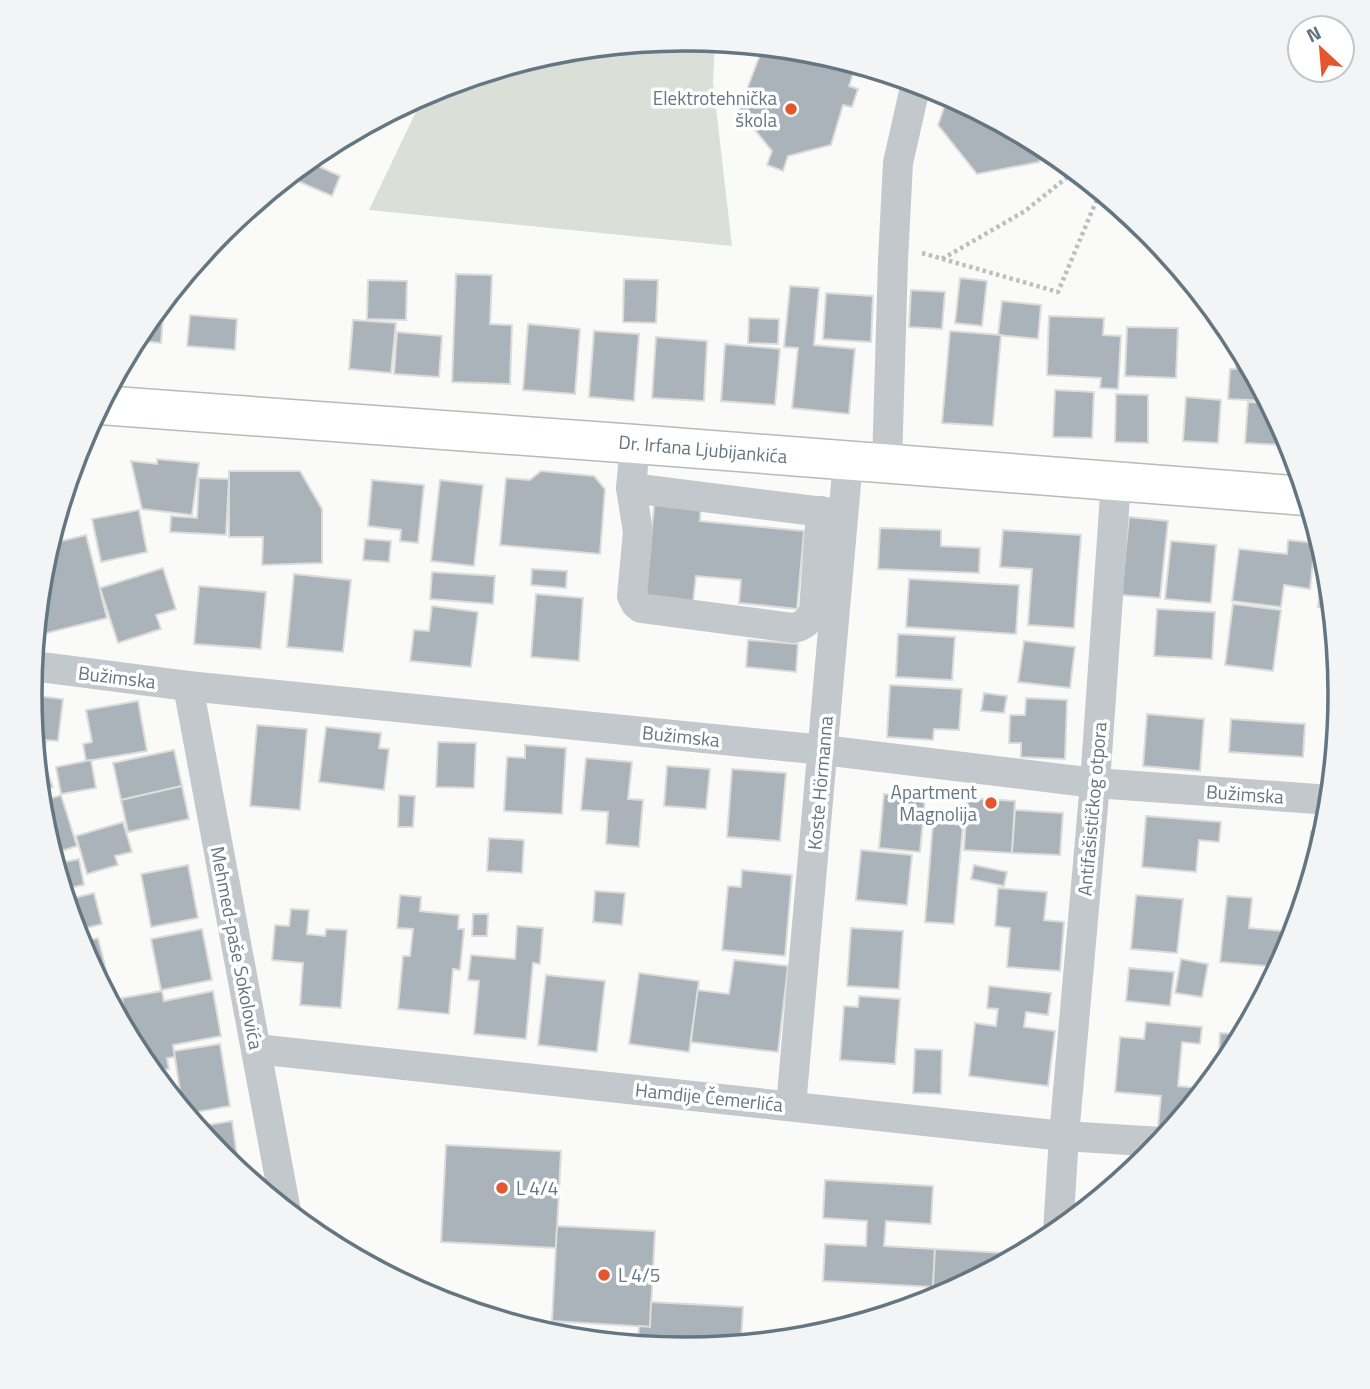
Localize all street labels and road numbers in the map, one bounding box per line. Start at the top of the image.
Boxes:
street label: Dr. Irfana Ljubijankića [617,427,789,470]
street label: Bužimska [77,657,158,696]
street label: Koste Hörmanna [799,714,840,851]
street label: Bužimska [641,717,722,754]
street label: Antifašističkog otpora [1069,720,1114,897]
street label: Bužimska [1205,776,1285,811]
street label: Mehmed-paše Sokolovića [204,844,271,1052]
street label: Hamdije Čemerlića [634,1074,785,1119]

